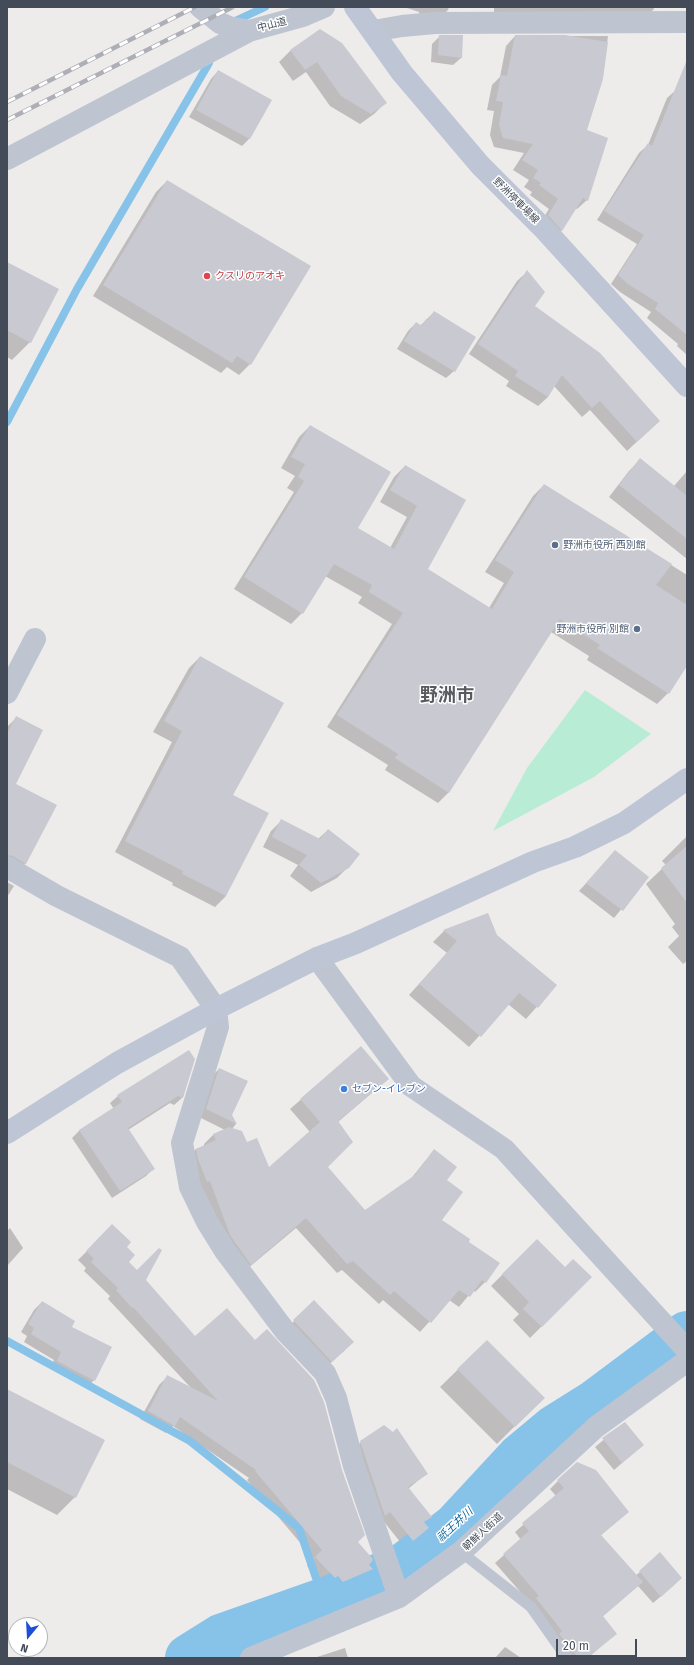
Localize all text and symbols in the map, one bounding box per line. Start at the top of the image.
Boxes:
street label: 中山道 [256,15,288,35]
street label: 野洲停車場線 [491,176,541,226]
place label: クスリのアオキ [215,270,285,282]
marker: クスリのアオキ [202,271,212,281]
place label: 野洲市役所 西別館 [563,539,646,551]
marker: 野洲市役所 西別館 [550,540,560,550]
place label: 野洲市役所 別館 [556,623,629,635]
marker: 野洲市役所 別館 [632,624,642,634]
district label: 野洲市 [420,685,474,707]
place label: セブン-イレブン [352,1083,426,1095]
marker: セブン-イレブン [339,1084,349,1094]
water label: 祇王井川 [434,1505,476,1545]
street label: 朝鮮人街道 [461,1511,505,1553]
north arrow [8,1617,48,1657]
scale bar [558,1631,639,1657]
text: 20 m [563,1639,589,1653]
text: N [19,1641,30,1655]

